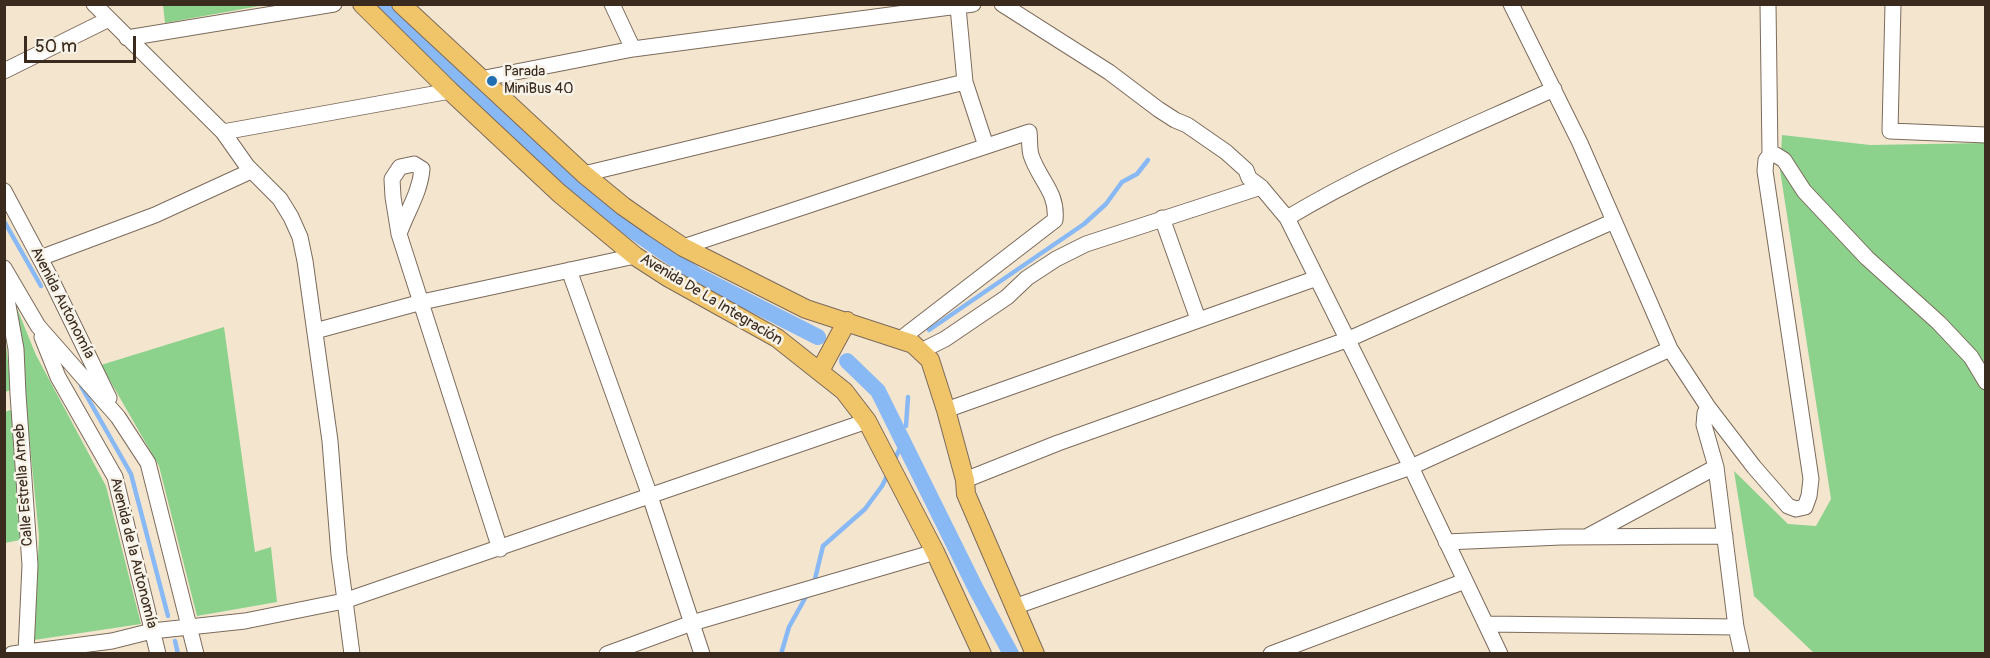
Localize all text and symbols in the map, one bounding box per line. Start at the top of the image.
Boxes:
scale bar [27,24,140,62]
text: 50 m [35,35,77,58]
place label: Parada MiniBus 40 [504,63,573,98]
marker: Parada MiniBus 40 [485,74,499,88]
street label: Avenida Autonomía [26,244,98,362]
street label: Avenida De La Integración [636,250,786,350]
street label: Calle Estrella Arneb [11,423,37,547]
street label: Avenida de la Autonomía [106,476,160,630]

